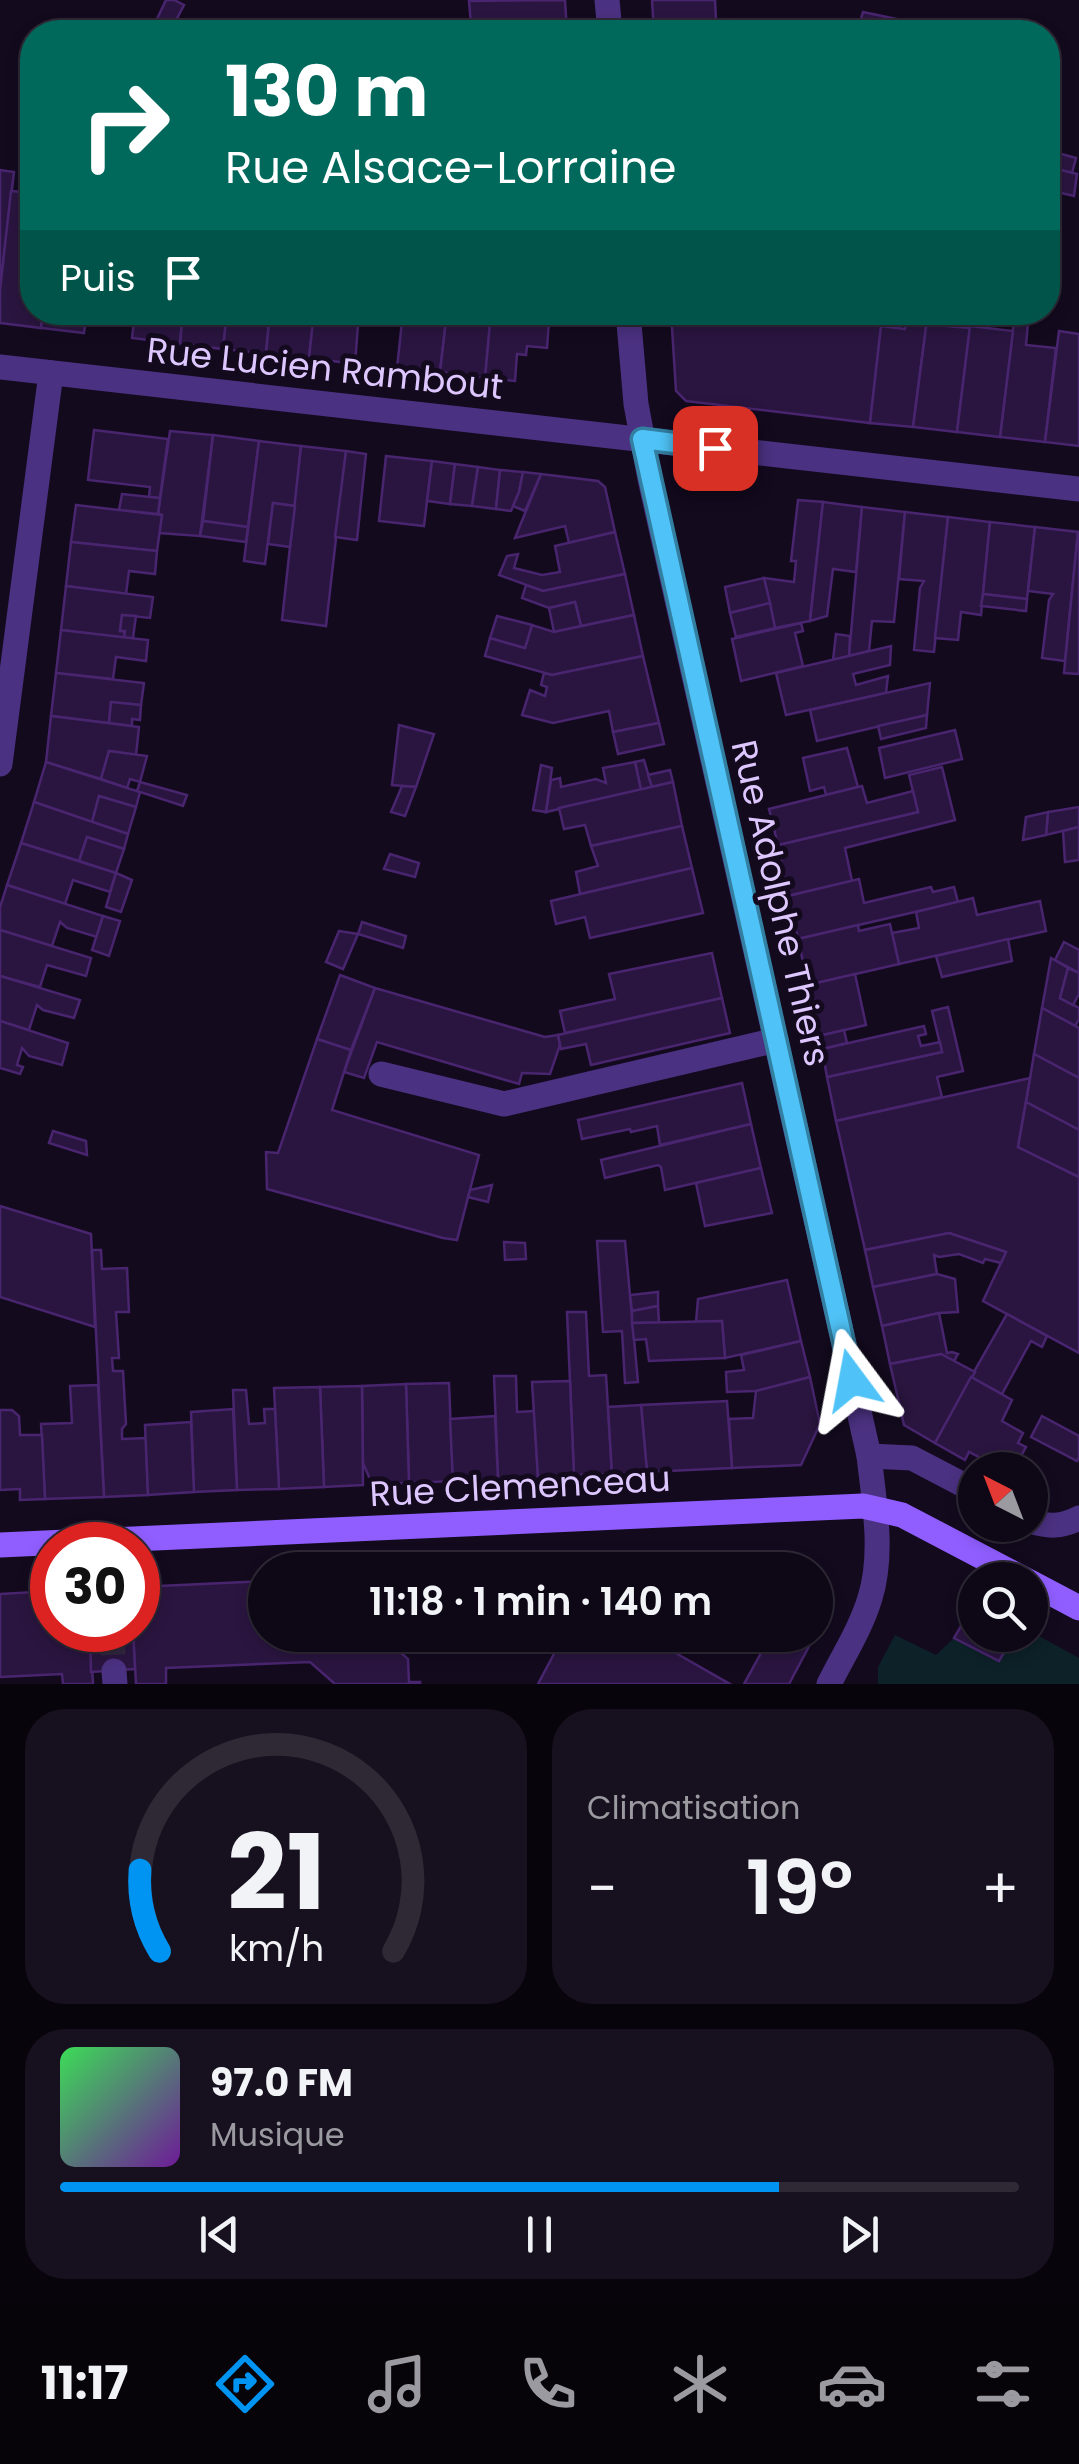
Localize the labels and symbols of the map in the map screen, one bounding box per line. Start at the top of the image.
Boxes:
street label: Rue Lucien Rambout [145,325,505,411]
pin [673,406,758,491]
street label: Rue Adolphe Thiers [720,735,842,1071]
position arrow [800,1328,904,1432]
north arrow [958,1452,1048,1542]
street label: Rue Clemenceau [368,1454,672,1518]
speed limit sign: 30 [30,1522,160,1652]

